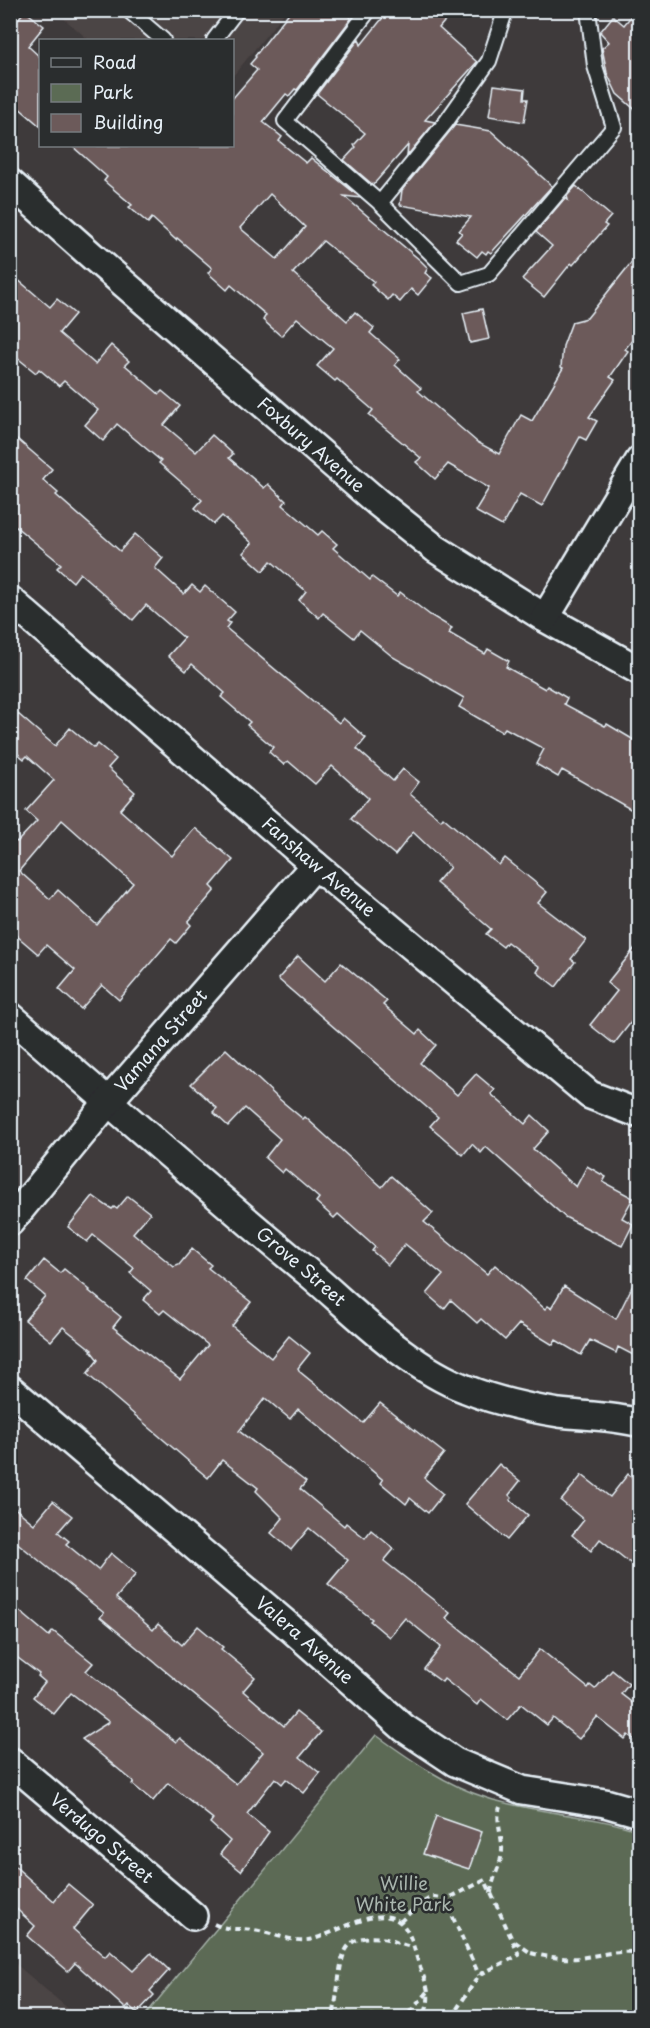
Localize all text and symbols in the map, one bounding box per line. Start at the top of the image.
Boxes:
legend [39,39,234,147]
text: Road [93,48,137,75]
text: Park [93,78,133,105]
text: Building [93,108,163,135]
street label: Foxbury Avenue [252,390,372,498]
street label: Fanshaw Avenue [256,810,382,922]
street label: Vamana Street [107,982,213,1098]
street label: Grove Street [251,1219,353,1312]
street label: Valera Avenue [250,1589,360,1690]
street label: Verdugo Street [45,1786,160,1889]
park label: Willie White Park [356,1869,452,1917]

